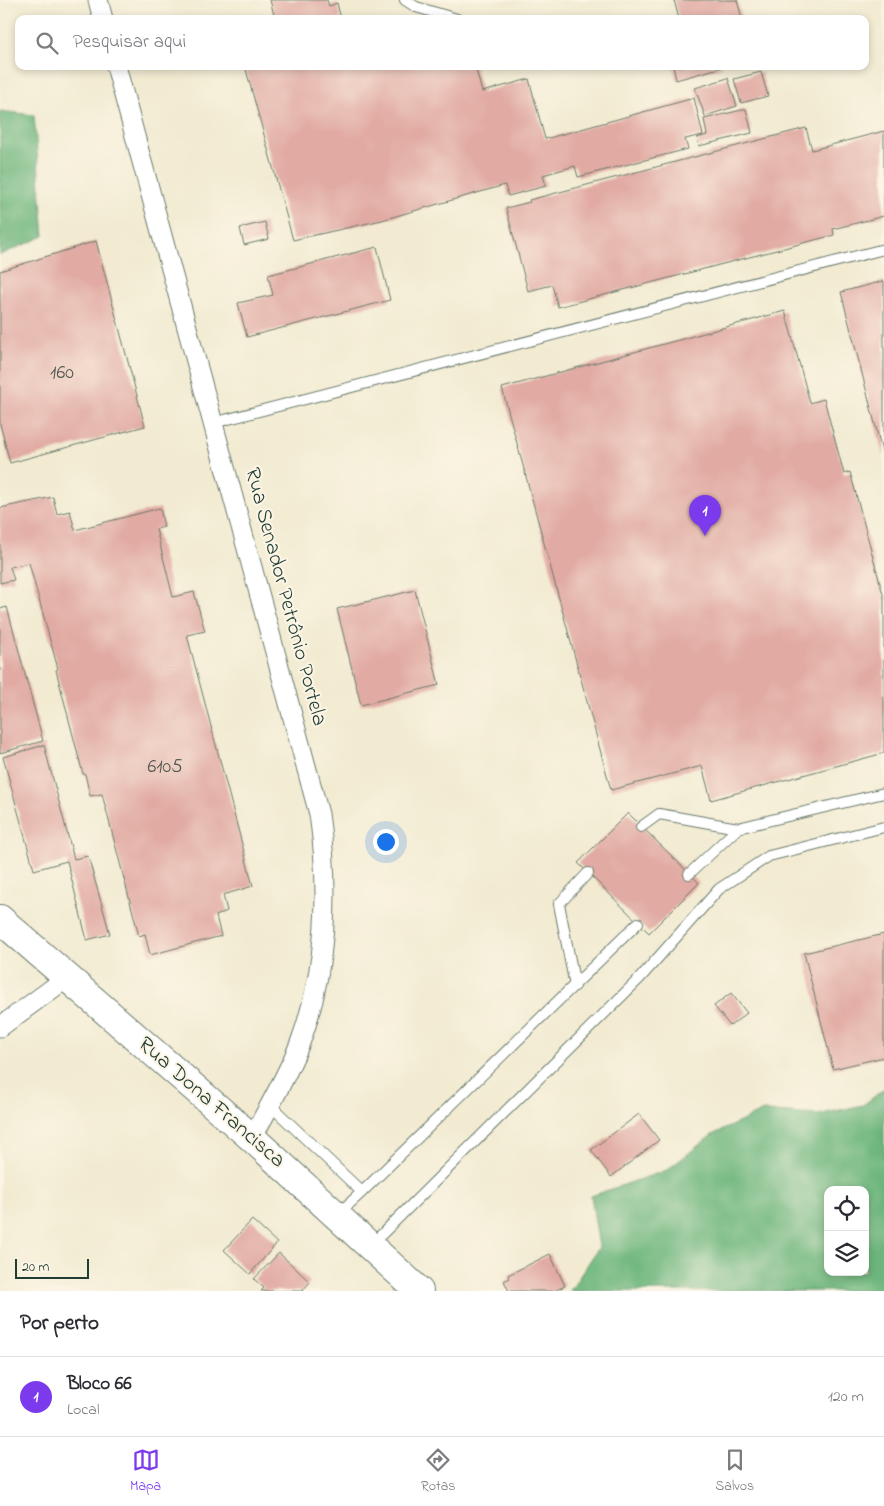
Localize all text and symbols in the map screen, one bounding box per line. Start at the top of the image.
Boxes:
search box [15,15,869,70]
icon: search [33,29,61,57]
text: Pesquisar aqui [73,29,186,56]
house number: 160 [50,359,74,388]
street label: Rua Senador Petrônio Portela [235,464,335,730]
pin: 1 [689,495,721,536]
house number: 6105 [147,753,183,782]
your location [373,829,399,855]
street label: Rua Dona Francisca [130,1030,292,1176]
map controls [824,1186,869,1276]
button: locate [824,1186,869,1231]
button: layers [824,1231,869,1276]
scale bar [15,1256,89,1279]
text: 20 m [22,1257,49,1278]
text: Por perto [20,1309,99,1339]
text: Bloco 66 [67,1371,132,1398]
text: 1 [33,1385,39,1409]
text: 120 m [828,1385,864,1409]
text: Local [67,1398,100,1422]
tab: Mapa [130,1446,161,1497]
tab: Rotas [421,1446,455,1497]
tab: Salvos [715,1446,754,1497]

